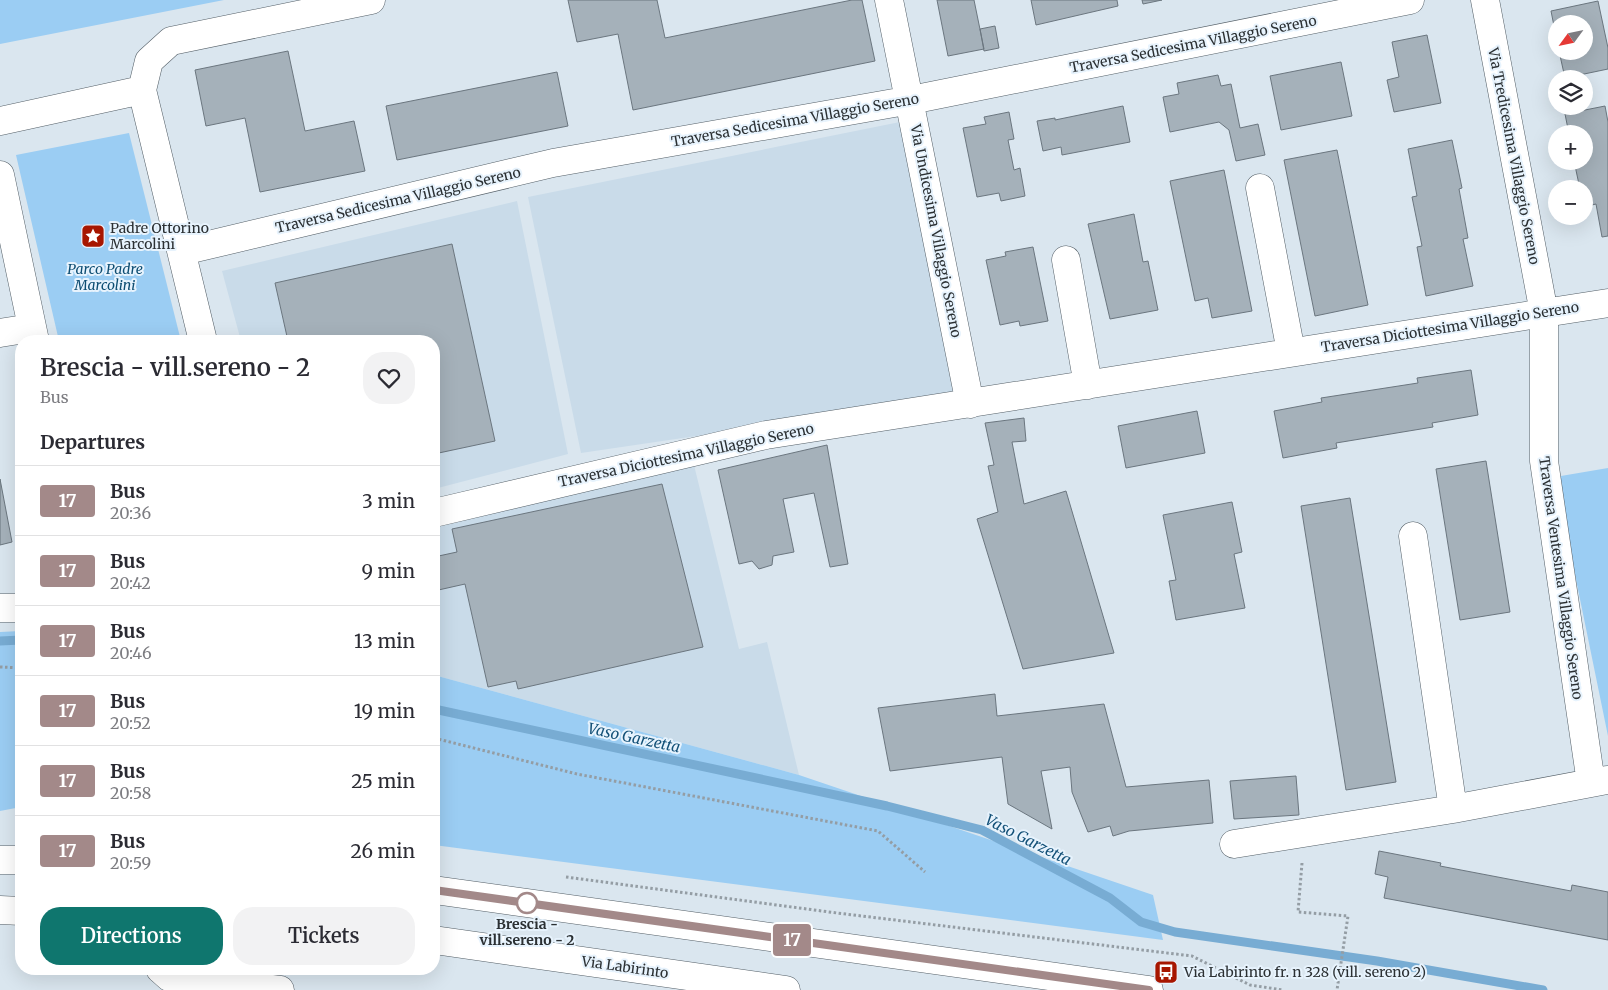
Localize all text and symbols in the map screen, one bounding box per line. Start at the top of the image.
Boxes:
street label: Traversa Sedicesima Villaggio Sereno [1068,11,1318,77]
north arrow [1548,15,1592,60]
map controls [1548,15,1593,225]
street label: Via Tredicesima Villaggio Sereno [1484,45,1544,266]
button: layers [1548,70,1593,115]
street label: Traversa Sedicesima Villaggio Sereno [670,89,920,151]
street label: Via Undicesima Villaggio Sereno [906,122,966,339]
button: + [1548,125,1593,170]
street label: Traversa Sedicesima Villaggio Sereno [274,163,522,237]
button: − [1548,180,1593,225]
place label: Padre Ottorino Marcolini [110,219,209,253]
place icon: Padre Ottorino Marcolini [80,223,106,249]
park label: Parco Padre Marcolini [67,260,143,294]
street label: Traversa Diciottesima Villaggio Sereno [1320,298,1580,356]
text: Brescia - vill.sereno - 2 [40,352,310,383]
button: heart [363,352,415,404]
text: Bus [40,387,69,407]
street label: Traversa Diciottesima Villaggio Sereno [557,419,815,491]
text: Departures [40,430,145,454]
street label: Traversa Ventesima Villaggio Sereno [1535,455,1587,701]
text: Bus [110,479,145,503]
text: 17 [58,489,77,512]
text: 3 min [362,489,415,513]
text: 20:36 [110,503,151,523]
text: Bus [110,549,145,573]
text: 17 [58,559,77,582]
text: 9 min [361,559,415,583]
text: 20:42 [110,573,151,593]
text: Bus [110,619,145,643]
text: 17 [58,629,77,652]
text: 13 min [354,629,415,653]
text: 20:46 [110,643,152,663]
text: Bus [110,689,145,713]
text: 17 [58,699,77,722]
text: 19 min [354,699,415,723]
text: 20:52 [110,713,151,733]
water label: Vaso Garzetta [586,718,682,757]
text: Bus [110,759,145,783]
text: 17 [58,769,77,792]
text: 25 min [351,769,415,793]
text: 20:58 [110,783,151,803]
water label: Vaso Garzetta [982,810,1074,869]
text: Bus [110,829,145,853]
text: 17 [58,839,77,862]
text: 26 min [351,839,415,863]
text: 20:59 [110,853,151,873]
marker: Brescia - vill.sereno - 2 [516,892,538,914]
button: Directions [40,907,223,965]
button: Tickets [233,907,415,965]
place label: Brescia - vill.sereno - 2 [478,915,575,949]
line badge: 17 [770,924,814,956]
text: 17 [783,928,801,951]
street label: Via Labirinto [580,952,669,982]
bus stop icon: Via Labirinto fr. n 328 (vill. sereno 2) [1153,959,1179,985]
place label: Via Labirinto fr. n 328 (vill. sereno 2) [1183,963,1426,981]

